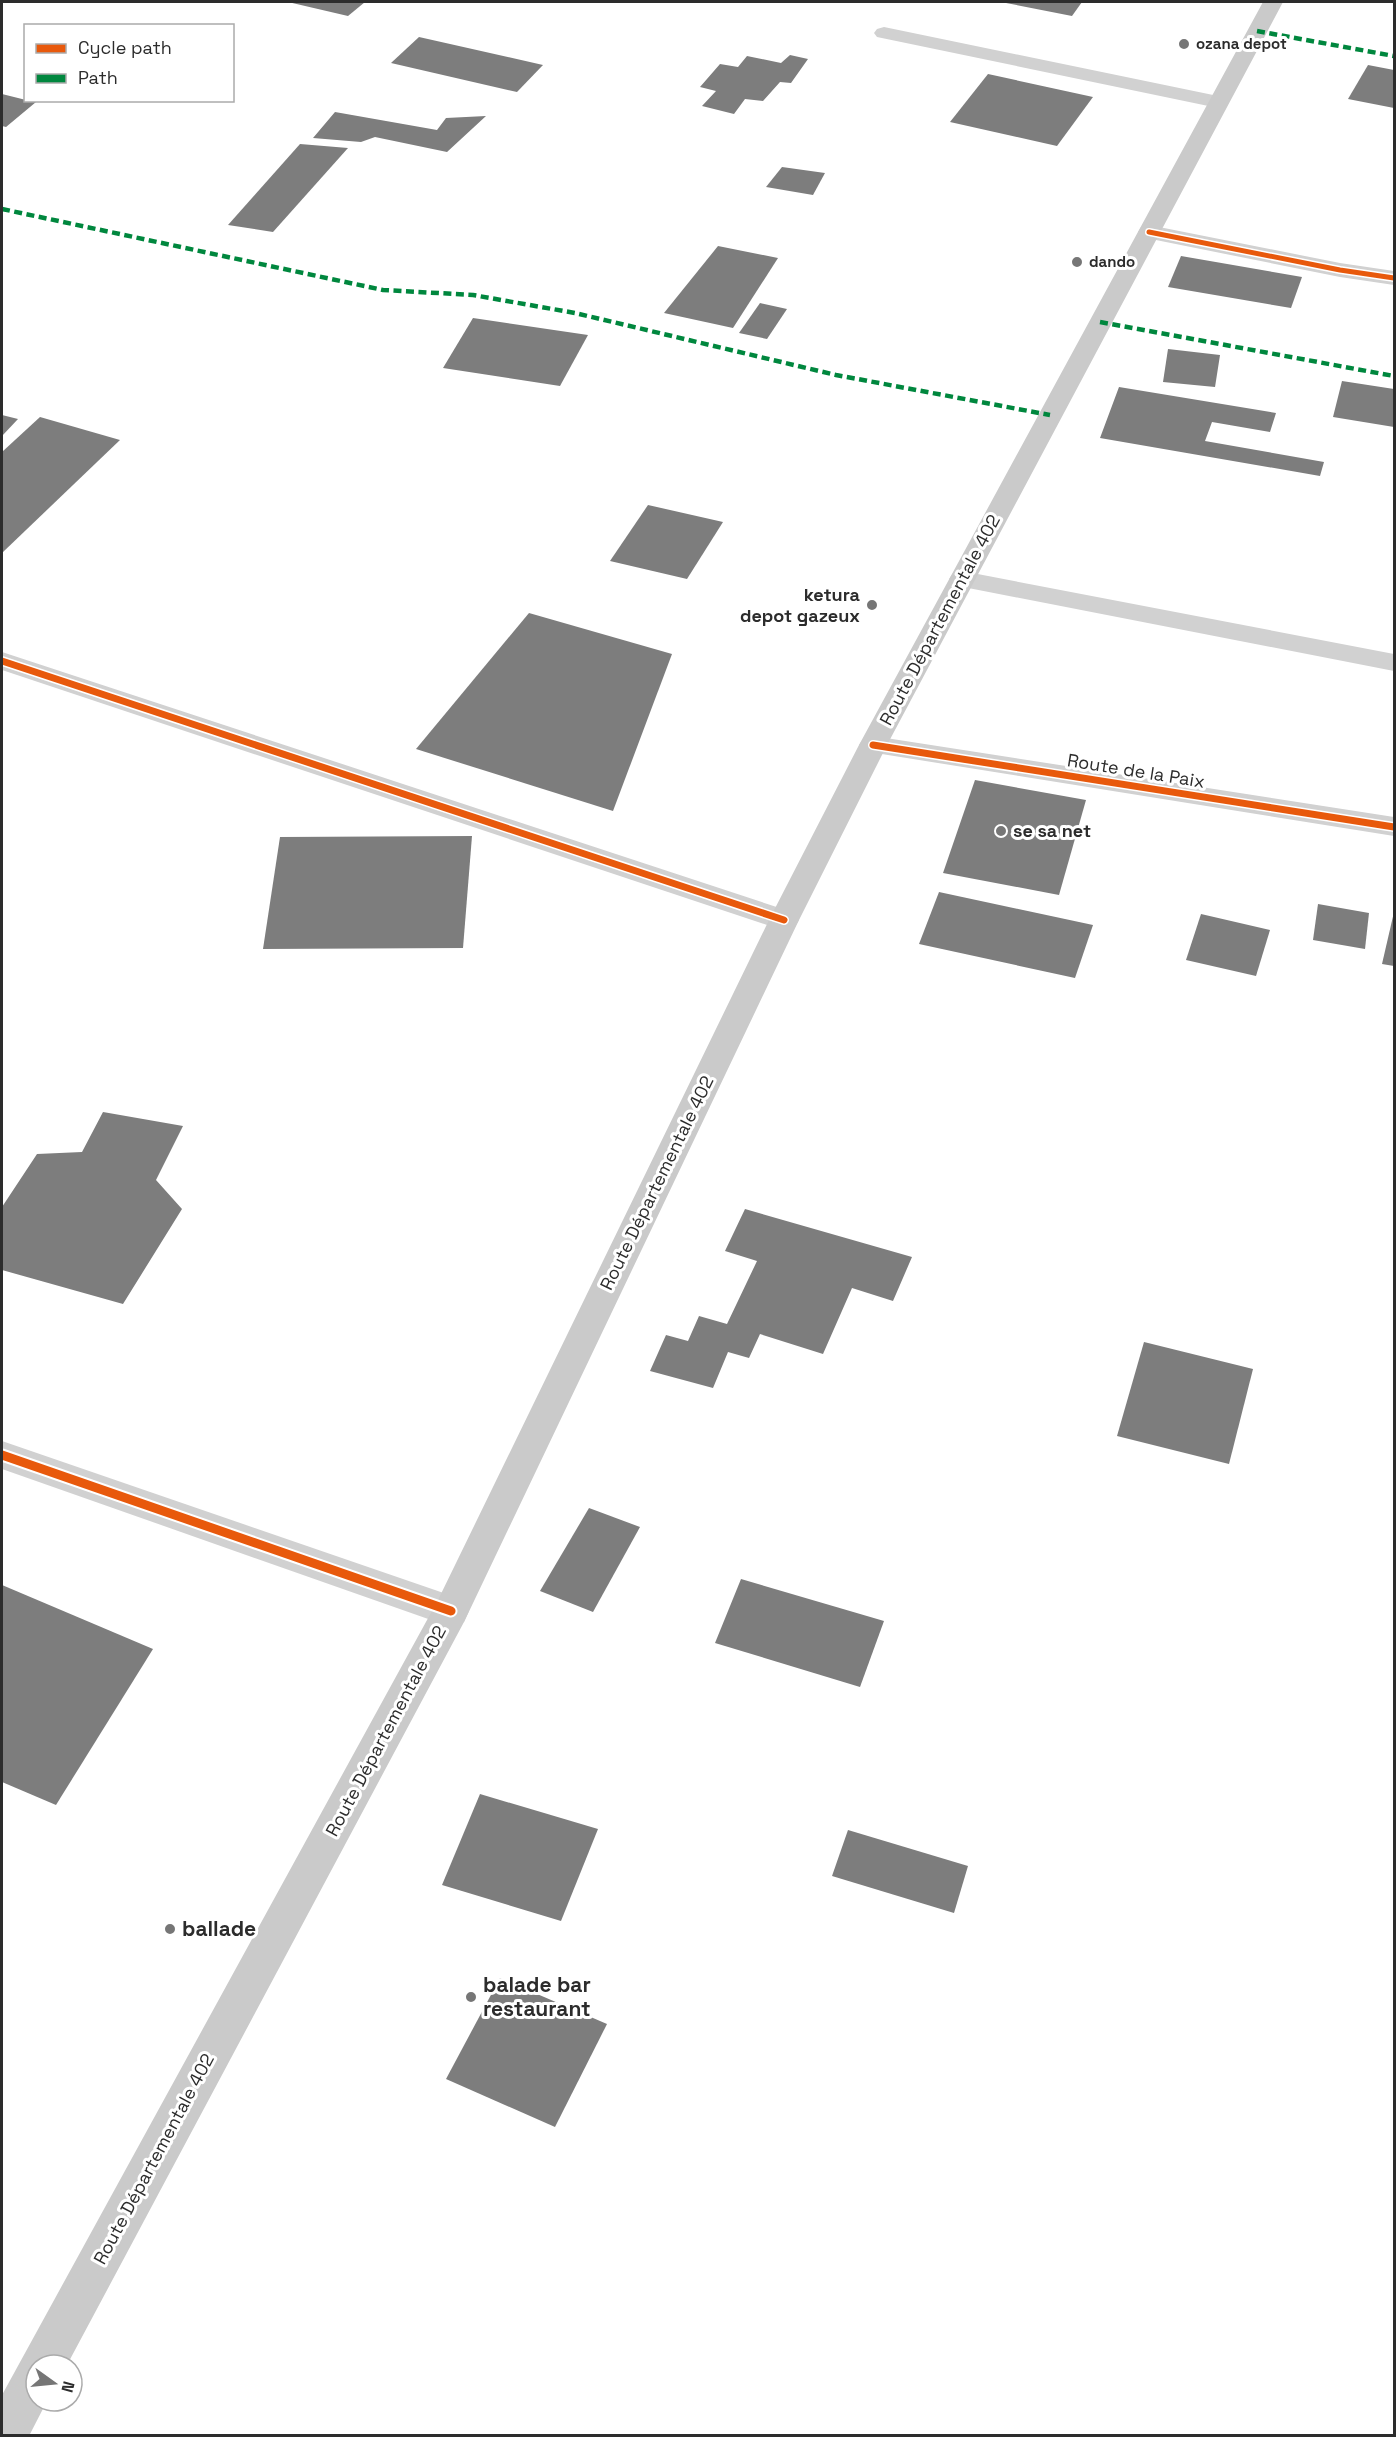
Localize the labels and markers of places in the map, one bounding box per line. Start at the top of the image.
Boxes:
place label: ozana depot [1196,34,1287,53]
marker: ozana depot [1177,37,1191,51]
place label: dando [1089,252,1135,271]
marker: dando [1070,255,1084,269]
place label: ketura depot gazeux [740,583,861,627]
marker: ketura depot gazeux [865,598,879,612]
place label: se sa net [1013,819,1091,842]
marker: se sa net [994,824,1008,838]
place label: ballade [182,1915,256,1942]
marker: ballade [163,1922,177,1936]
place label: balade bar restaurant [483,1971,591,2022]
marker: balade bar restaurant [464,1990,478,2004]

